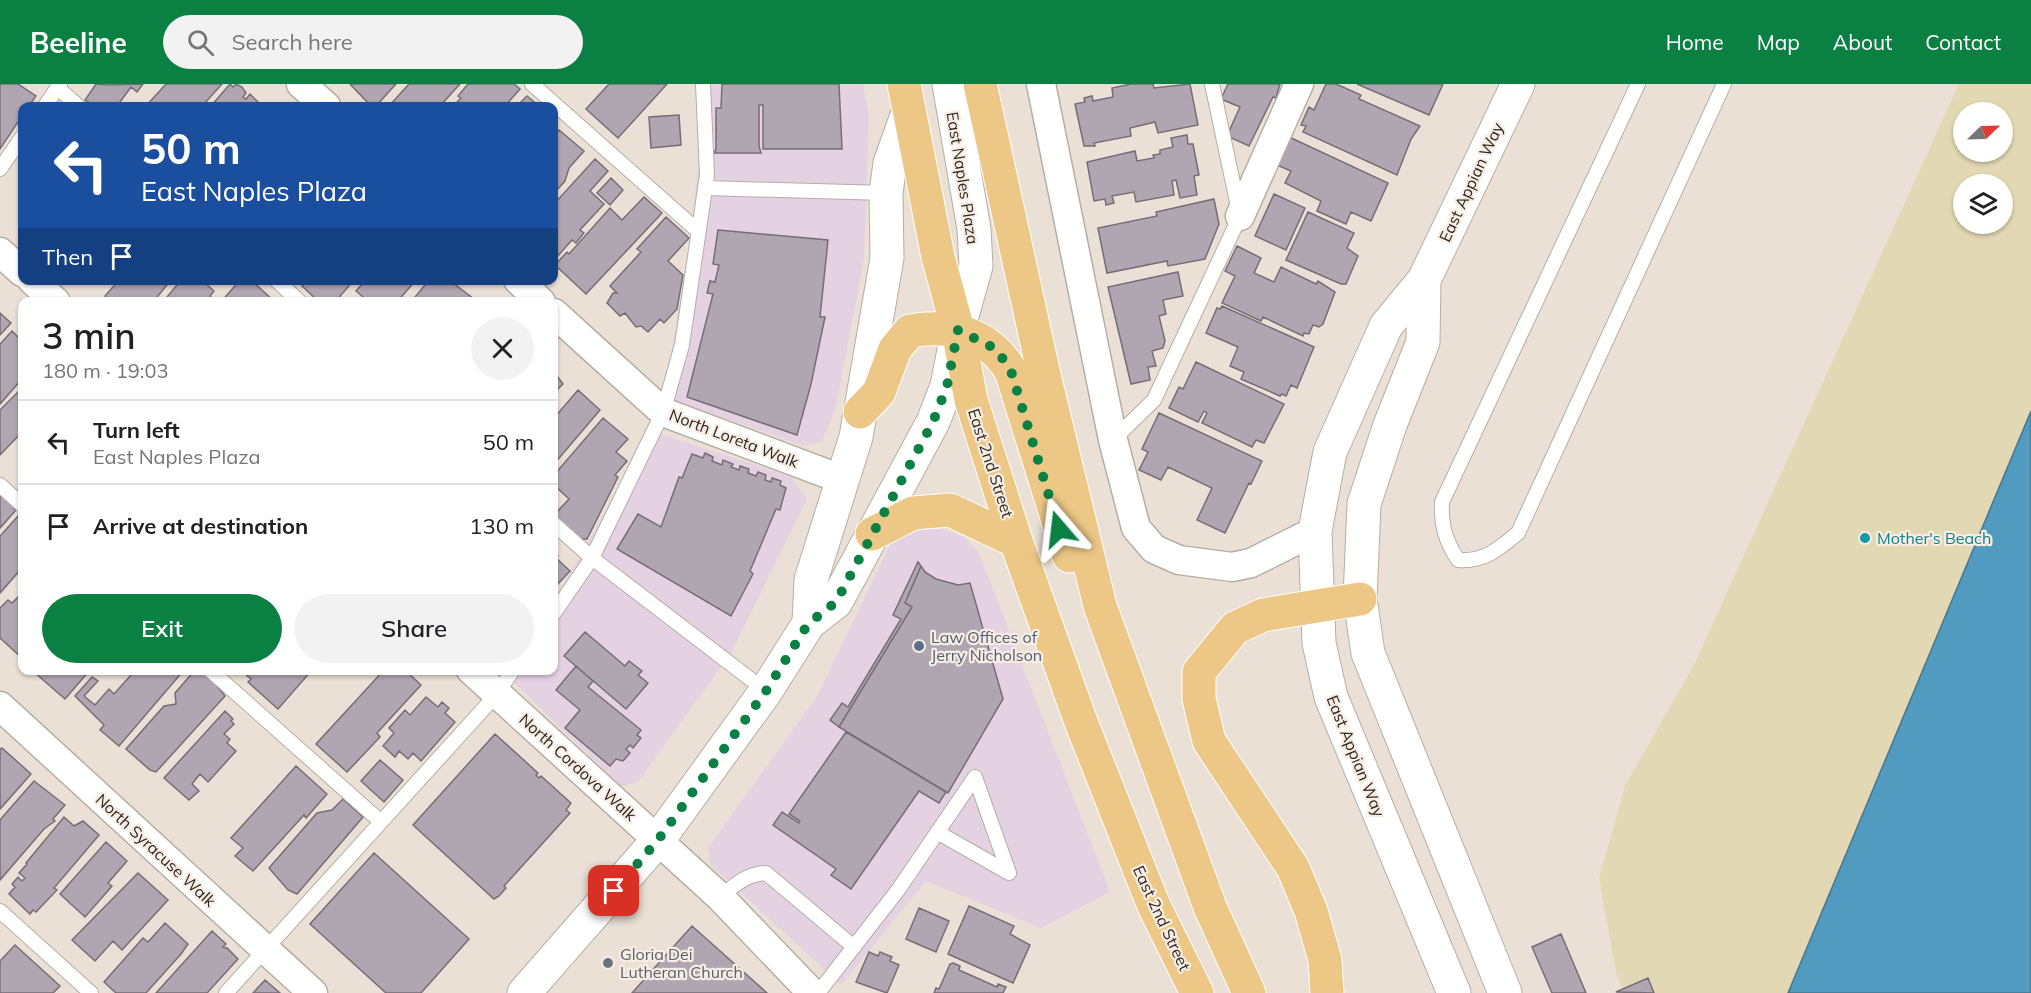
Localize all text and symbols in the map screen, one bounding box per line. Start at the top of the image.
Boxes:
search box [163,15,583,69]
text: Beeline [30,25,127,60]
icon: search [184,26,217,59]
text: Search here [232,28,353,56]
text: Home [1666,29,1724,55]
text: Map [1757,29,1800,55]
text: About [1833,29,1892,55]
text: Contact [1925,29,2001,55]
north arrow [1953,102,2013,162]
map controls [1953,102,2013,234]
street label: East Naples Plaza [943,110,983,246]
street label: East Appian Way [1435,119,1508,245]
text: 50 m [141,122,241,175]
icon: left [42,126,120,204]
text: East Naples Plaza [141,174,367,208]
button: layers [1953,174,2013,234]
icon: arrive [105,240,138,273]
text: Then [42,243,93,271]
text: 3 min [42,313,136,358]
button: close [471,317,534,380]
text: 180 m · 19:03 [42,358,168,383]
street label: North Loreta Walk [667,404,802,472]
street label: East 2nd Street [964,406,1018,520]
text: Turn left [93,416,180,444]
icon: left [42,426,75,459]
text: 50 m [483,428,534,456]
text: East Naples Plaza [93,444,260,469]
position arrow [1027,497,1091,561]
icon: arrive [42,510,75,543]
text: Arrive at destination [93,512,308,540]
text: 130 m [469,512,534,540]
place label: Mother's Beach [1877,528,1991,548]
marker: Mother's Beach [1858,531,1872,545]
button: Exit [42,594,282,663]
button: Share [294,594,534,663]
place label: Law Offices of Jerry Nicholson [931,627,1042,665]
marker: Law Offices of Jerry Nicholson [912,639,926,653]
street label: East Appian Way [1323,692,1390,820]
street label: North Cordova Walk [515,709,641,825]
street label: North Syracuse Walk [92,789,221,911]
street label: East 2nd Street [1129,862,1195,974]
pin [588,865,639,916]
icon: arrive [597,874,630,907]
place label: Gloria Dei Lutheran Church [620,944,743,982]
marker: Gloria Dei Lutheran Church [601,956,615,970]

